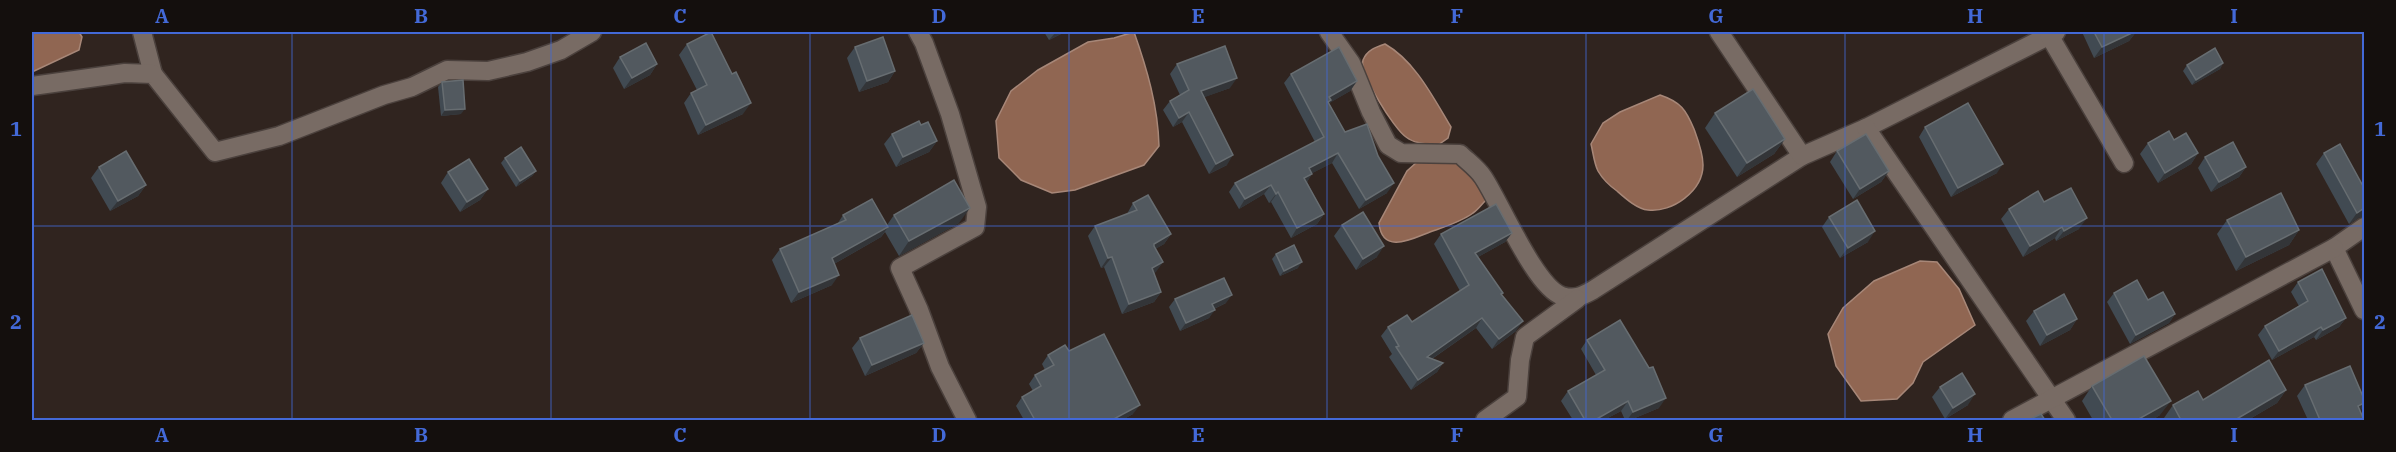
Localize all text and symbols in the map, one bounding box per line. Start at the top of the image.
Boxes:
text: A [155,2,169,29]
text: B [414,2,428,29]
text: C [673,2,687,29]
text: D [931,2,947,29]
text: E [1191,2,1205,29]
text: F [1451,2,1463,29]
text: G [1708,2,1724,29]
text: H [1967,2,1983,29]
text: I [2230,2,2238,29]
text: 1 [10,115,22,142]
text: 1 [2374,115,2386,142]
text: 2 [10,308,22,335]
text: 2 [2374,308,2386,335]
text: A [155,421,169,448]
text: B [414,421,428,448]
text: C [673,421,687,448]
text: D [931,421,947,448]
text: E [1191,421,1205,448]
text: F [1451,421,1463,448]
text: G [1708,421,1724,448]
text: H [1967,421,1983,448]
text: I [2230,421,2238,448]

